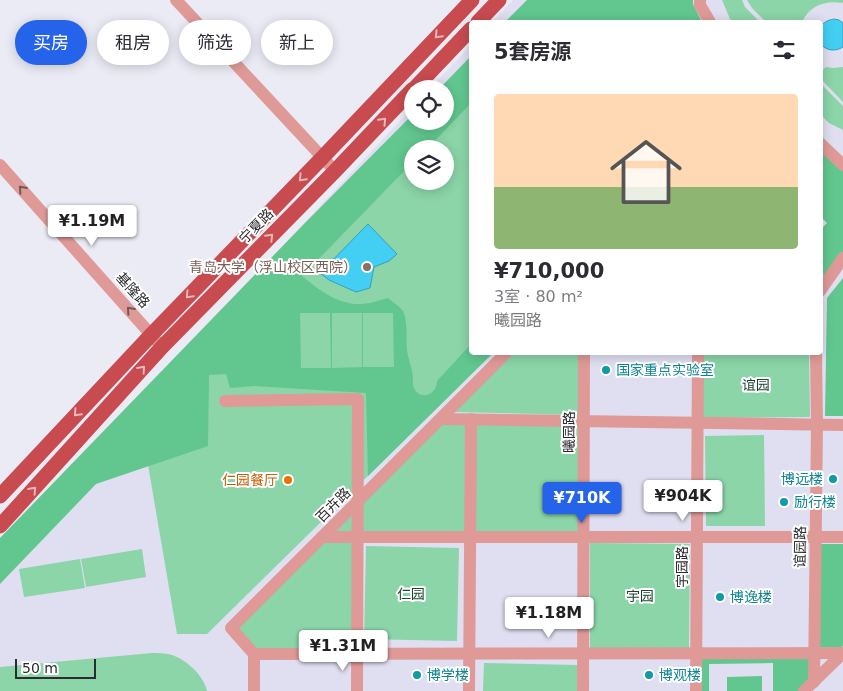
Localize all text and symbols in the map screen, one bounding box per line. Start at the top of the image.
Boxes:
chip: 买房 [15,20,87,65]
chip: 租房 [97,20,169,65]
chip: 筛选 [179,20,251,65]
chip: 新上 [261,20,333,65]
one-way arrow [435,30,444,39]
icon: filters [770,36,798,64]
text: 5套房源 [494,40,572,64]
map controls [404,80,454,190]
button: locate [404,80,454,130]
one-way arrow [378,117,387,126]
icon: home [601,127,691,217]
button: layers [404,140,454,190]
one-way arrow [299,173,308,182]
one-way arrow [18,186,27,195]
pin: ¥1.19M [51,204,133,247]
street label: 宁夏路 [236,205,276,247]
text: ¥1.19M [59,211,125,230]
one-way arrow [264,234,273,243]
place label: 青岛大学（浮山校区西院） [189,259,357,275]
text: ¥710,000 [494,259,604,283]
marker: 青岛大学（浮山校区西院） [361,261,373,273]
street label: 基隆路 [113,269,153,311]
text: 3室 · 80 m² [494,287,583,306]
one-way arrow [186,289,195,298]
one-way arrow [127,306,136,315]
text: 曦园路 [494,311,542,330]
place label: 国家重点实验室 [616,362,714,378]
marker: 国家重点实验室 [600,364,612,376]
one-way arrow [136,366,145,375]
park label: 谊园 [742,377,770,393]
one-way arrow [74,408,83,417]
street label: 曦园路 [561,411,577,453]
place label: 博远楼 [781,471,823,487]
place label: 仁园餐厅 [222,472,278,488]
marker: 博远楼 [827,473,839,485]
marker: 仁园餐厅 [282,474,294,486]
pin: ¥904K [648,480,718,522]
pin: ¥710K [547,482,617,524]
street label: 百卉路 [312,484,354,526]
one-way arrow [27,486,36,495]
text: ¥904K [655,486,711,505]
text: ¥710K [554,488,610,507]
place label: 励行楼 [794,494,836,510]
marker: 励行楼 [778,496,790,508]
street label: 谊园路 [792,526,808,568]
street label: 宇园路 [674,546,690,588]
park label: 仁园 [397,586,425,602]
park label: 宇园 [626,588,654,604]
place label: 博逸楼 [730,589,772,605]
marker: 博逸楼 [714,591,726,603]
pin: ¥1.18M [508,596,590,639]
text: ¥1.18M [516,603,582,622]
pin: ¥1.31M [302,630,384,672]
text: ¥1.31M [310,636,376,655]
scale bar [15,656,96,679]
text: 50 m [22,660,58,676]
place label: 博学楼 [427,667,469,683]
place label: 博观楼 [659,667,701,683]
marker: 博学楼 [411,669,423,681]
marker: 博观楼 [643,669,655,681]

